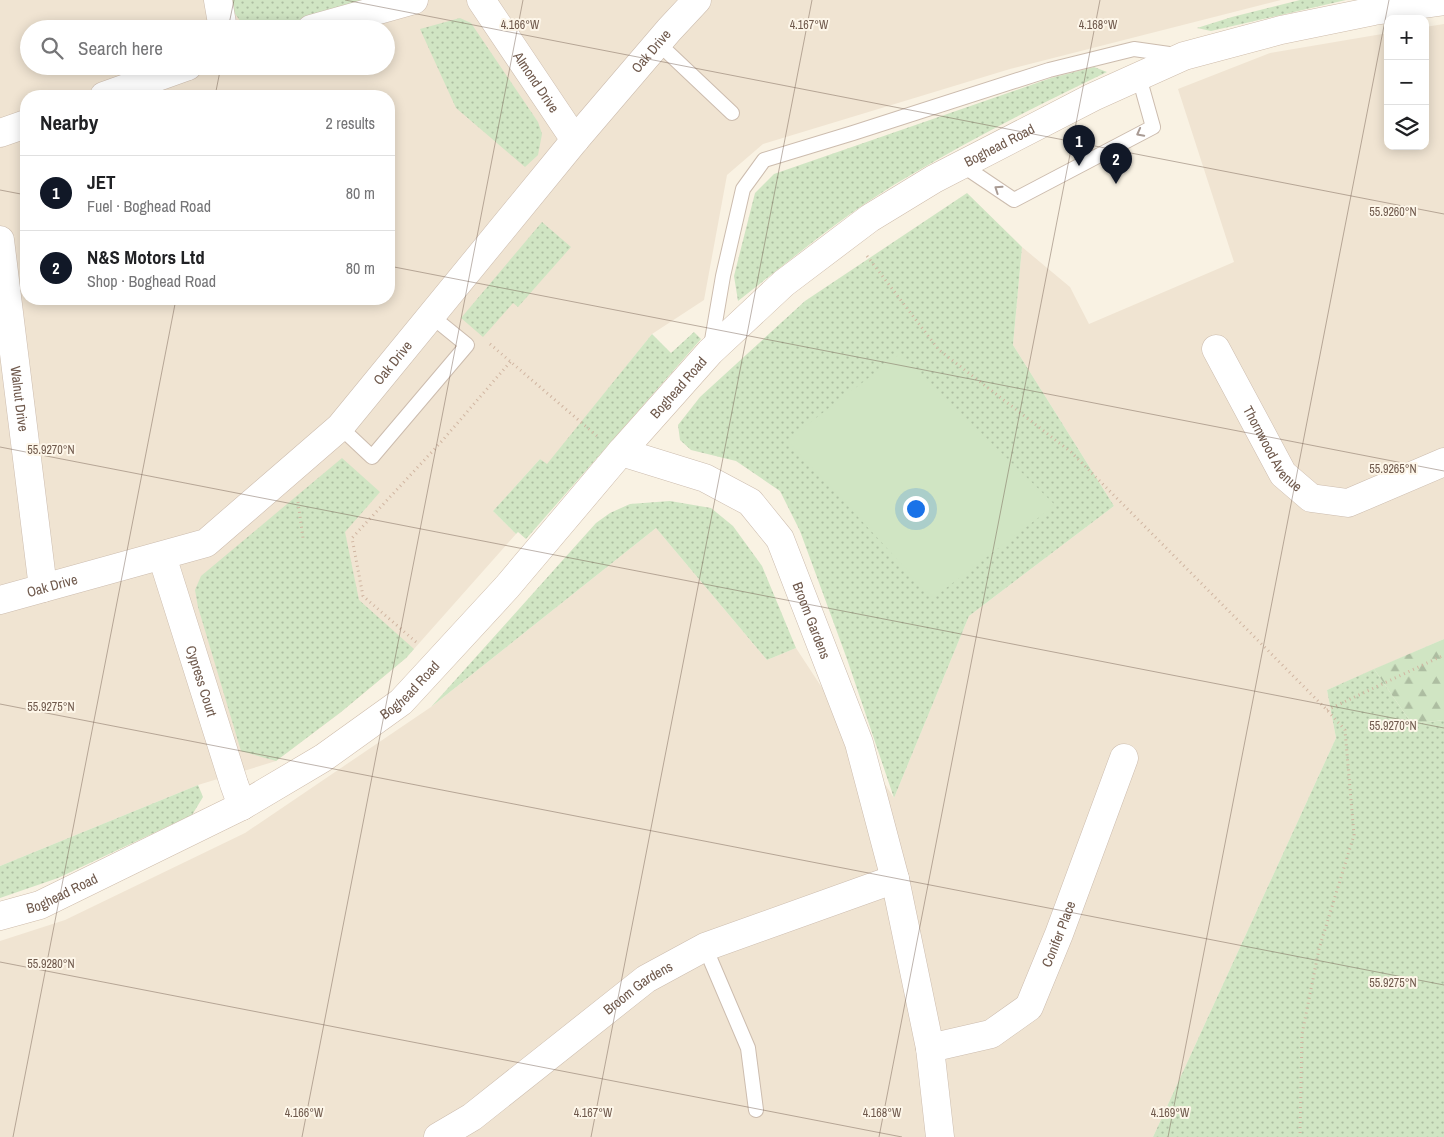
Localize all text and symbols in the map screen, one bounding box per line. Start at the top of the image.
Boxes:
map controls [1384,15,1429,150]
button: + [1384,15,1429,60]
text: 4.166°W [501,17,540,33]
text: 4.167°W [790,17,829,33]
text: 4.168°W [1079,17,1118,33]
search box [20,20,395,75]
street label: Oak Drive [627,25,675,77]
icon: search [38,34,66,62]
text: Search here [78,35,163,61]
street label: Almond Drive [509,47,563,116]
button: − [1384,60,1429,105]
button: layers [1384,105,1429,150]
text: Nearby [40,108,98,137]
text: 2 results [325,112,375,134]
street label: Boghead Road [961,120,1038,171]
pin: 1 [1063,125,1095,166]
one-way arrow [1136,127,1145,137]
pin: 2 [1100,143,1132,184]
text: JET [87,169,116,195]
text: 1 [52,182,60,204]
text: 80 m [346,182,375,204]
one-way arrow [994,186,1003,195]
text: Fuel · Boghead Road [87,195,211,217]
text: 55.9260°N [1369,204,1417,220]
text: N&S Motors Ltd [87,244,205,270]
text: 2 [52,257,60,279]
text: 80 m [346,257,375,279]
text: Shop · Boghead Road [87,270,216,292]
street label: Oak Drive [369,337,416,388]
street label: Boghead Road [646,353,711,422]
street label: Walnut Drive [7,365,33,433]
street label: Thornwood Avenue [1239,403,1306,496]
text: 55.9270°N [27,442,75,458]
text: 55.9265°N [1369,461,1417,477]
your location [903,496,929,522]
street label: Oak Drive [25,570,79,601]
street label: Broom Gardens [789,579,835,662]
street label: Cypress Court [182,643,221,719]
street label: Boghead Road [376,657,443,723]
text: 55.9275°N [27,699,75,715]
text: 55.9270°N [1369,718,1417,734]
street label: Boghead Road [24,869,100,917]
street label: Conifer Place [1037,898,1079,970]
text: 55.9280°N [27,956,75,972]
street label: Broom Gardens [600,957,676,1018]
text: 55.9275°N [1369,975,1417,991]
text: 4.166°W [285,1105,324,1121]
text: 4.167°W [574,1105,613,1121]
text: 4.168°W [863,1105,902,1121]
text: 4.169°W [1151,1105,1190,1121]

